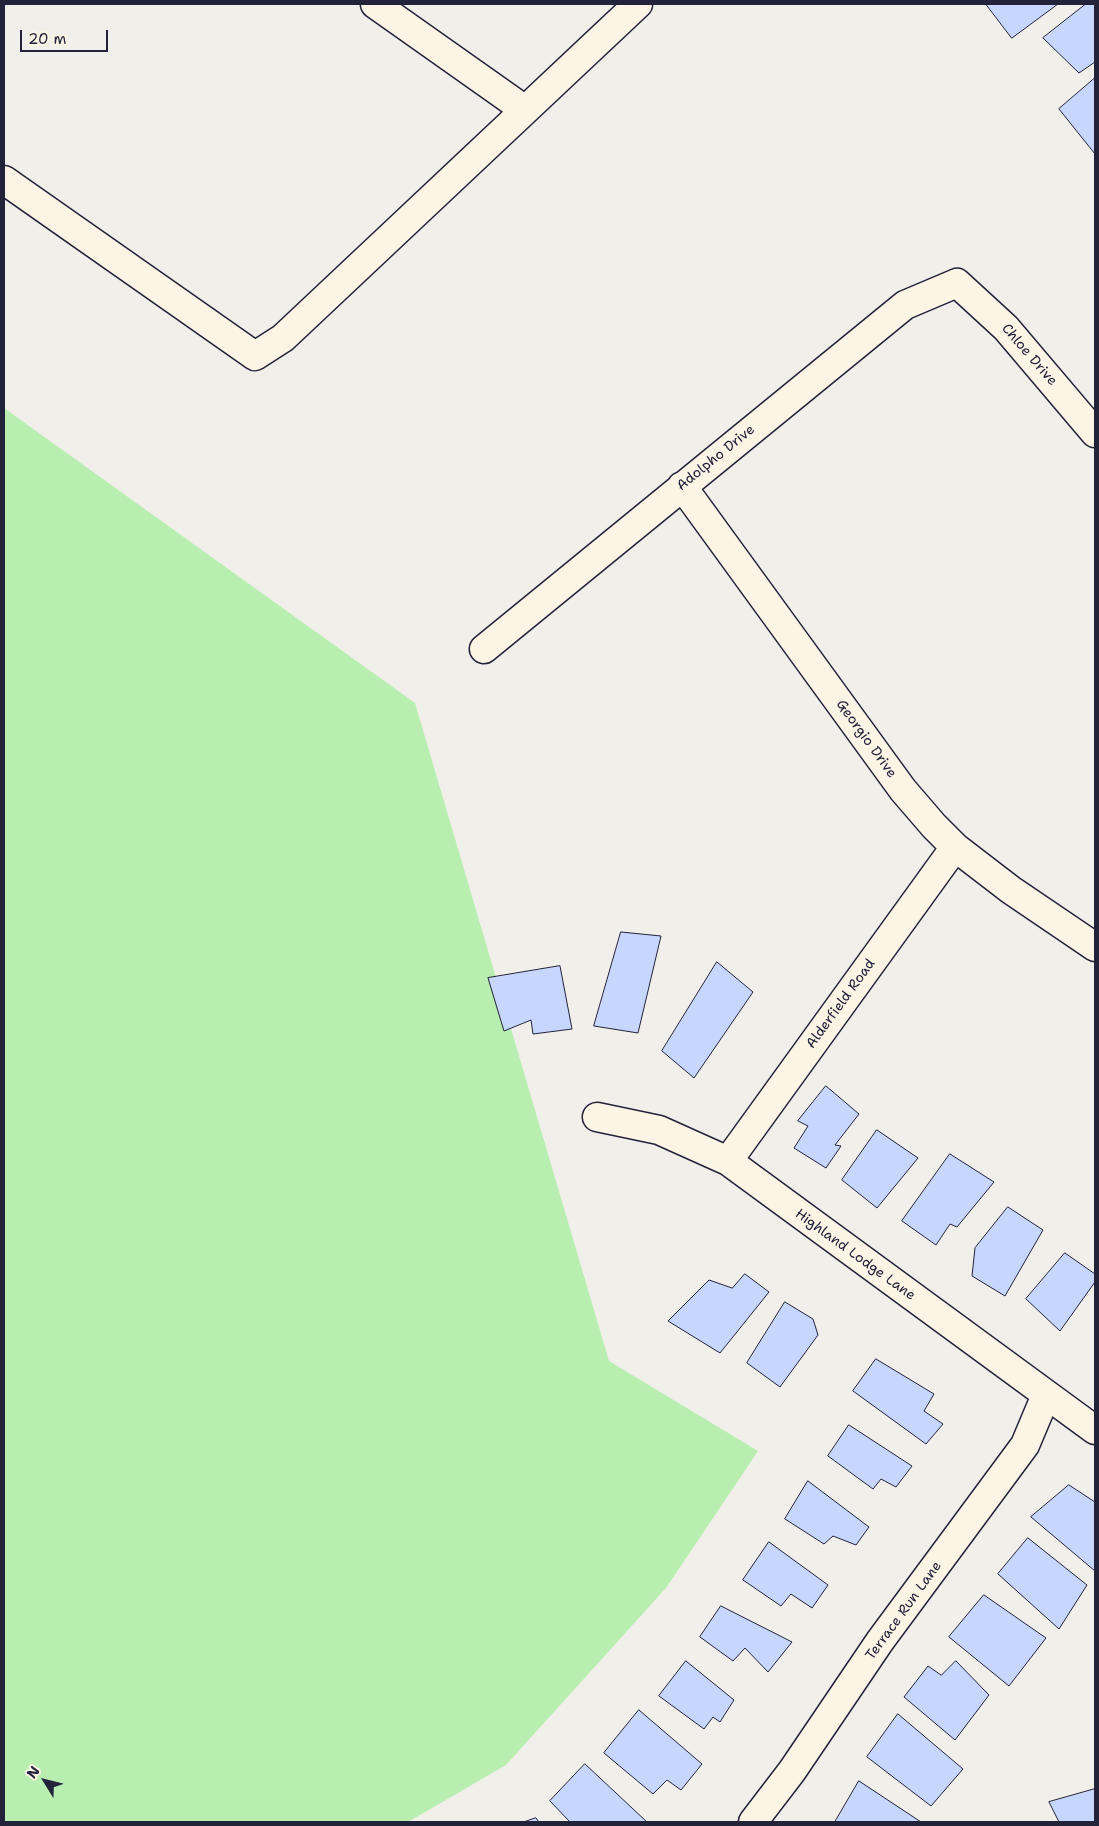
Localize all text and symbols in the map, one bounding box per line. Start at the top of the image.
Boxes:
scale bar [22,20,110,52]
text: 20 m [28,29,67,49]
street label: Chloe Drive [998,321,1060,389]
street label: Adolpho Drive [674,421,758,495]
street label: Georgio Drive [832,697,900,781]
street label: Alderfield Road [803,956,879,1052]
street label: Highland Lodge Lane [792,1206,918,1304]
street label: Terrace Run Lane [863,1558,945,1664]
north arrow [20,1756,70,1806]
text: N [22,1762,43,1782]

